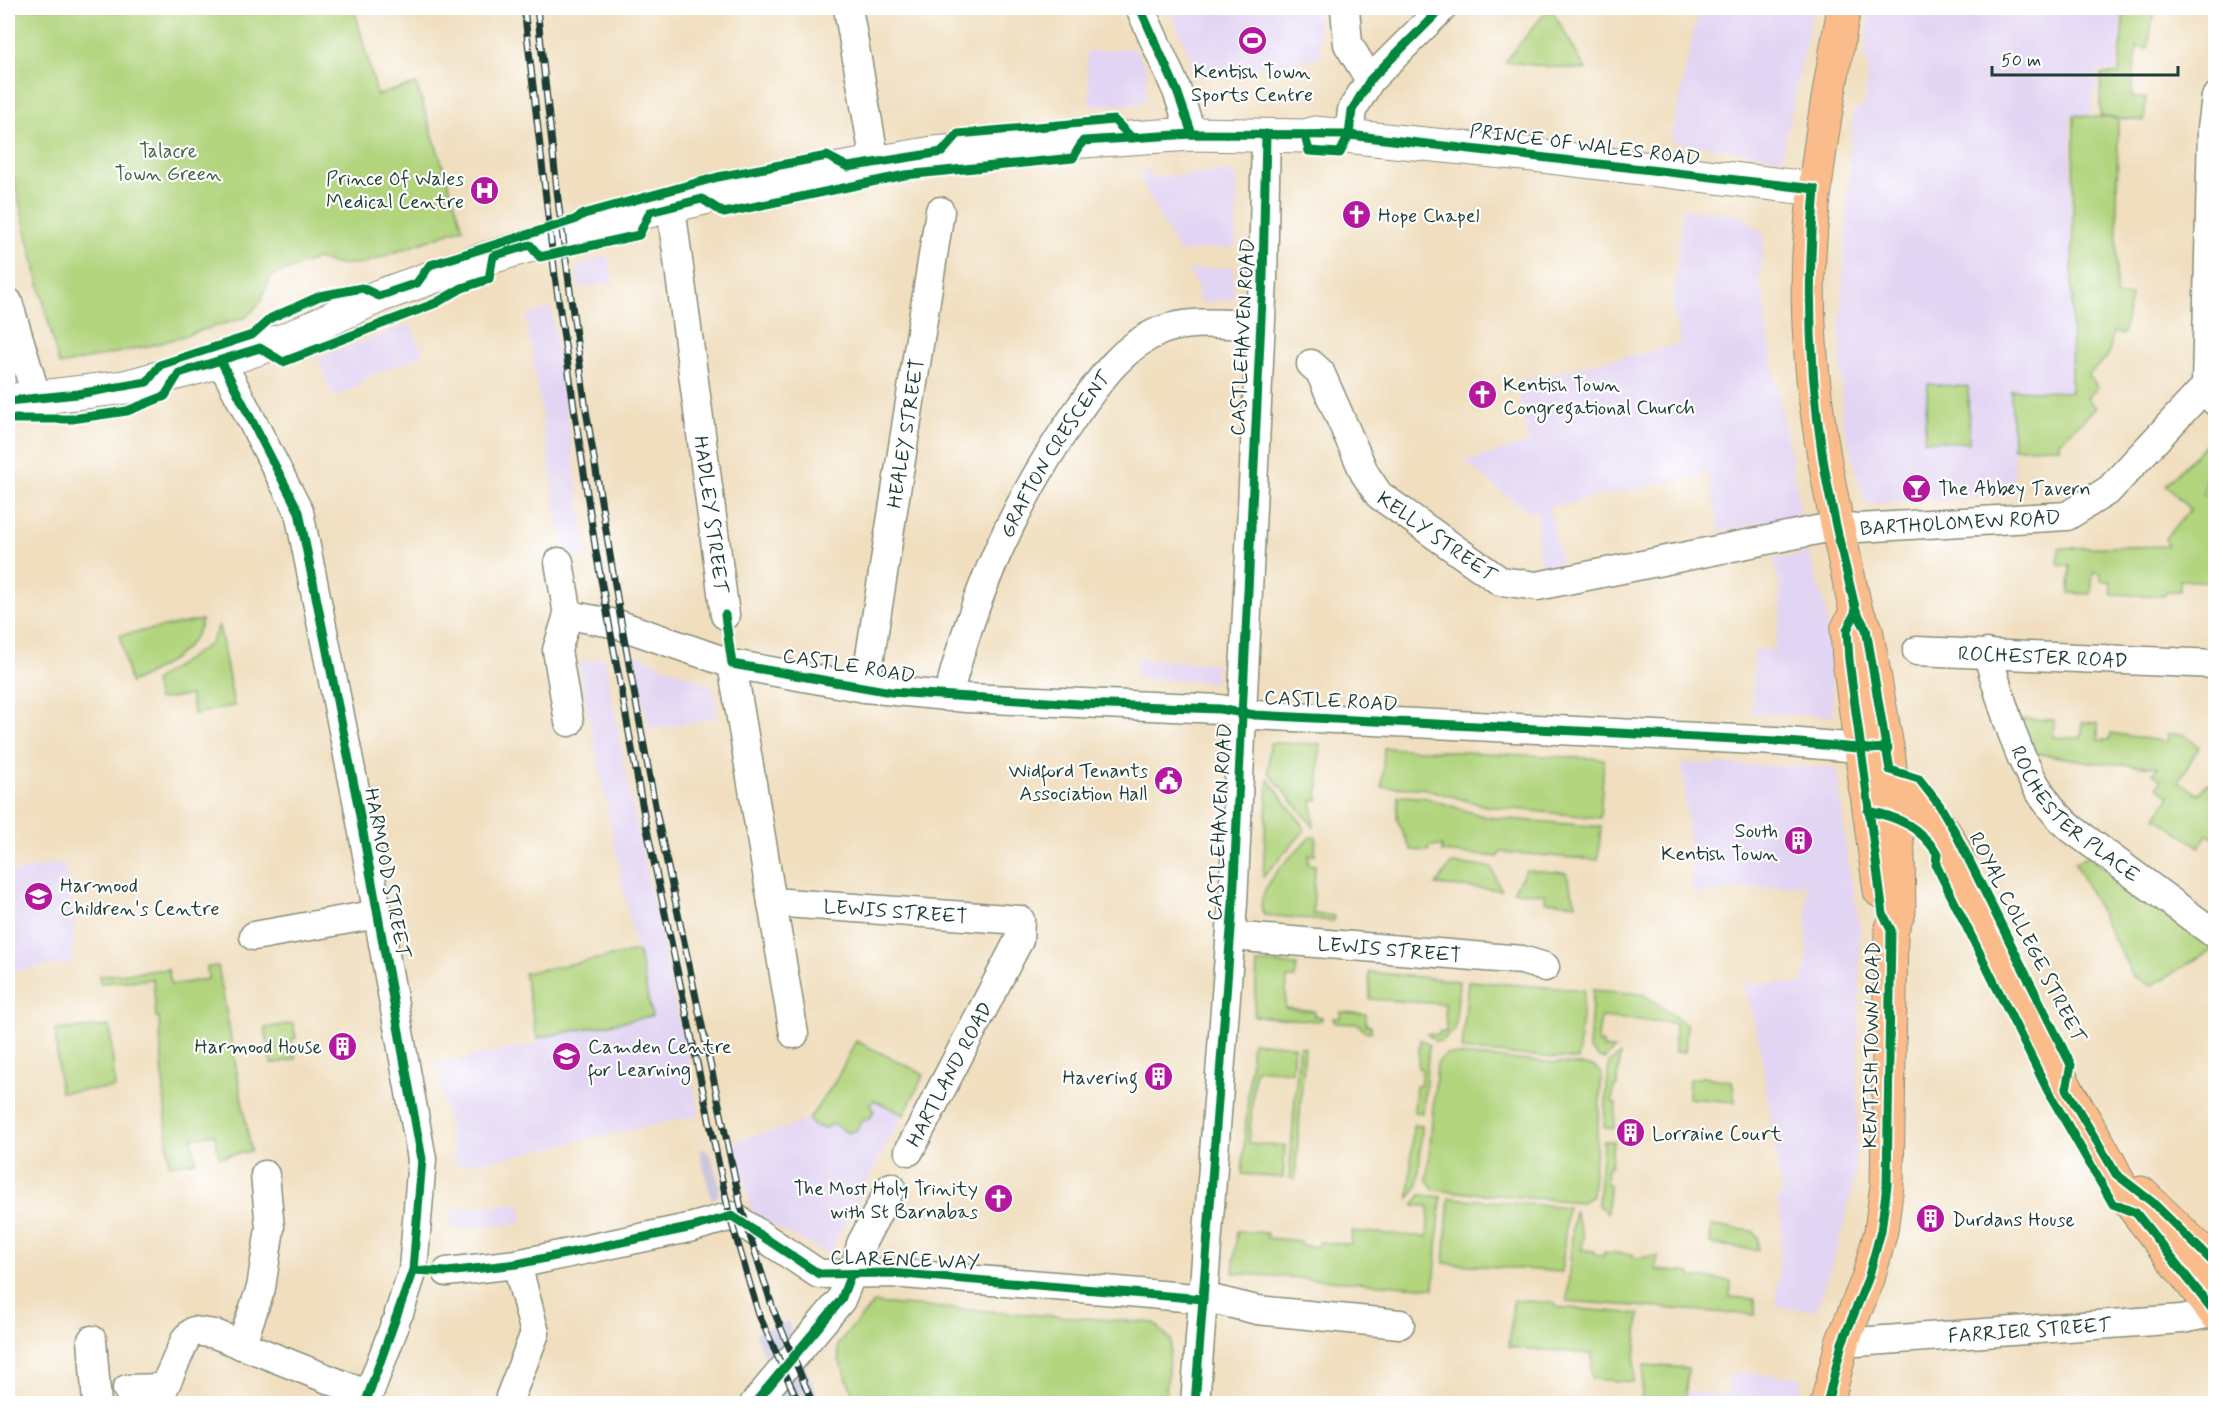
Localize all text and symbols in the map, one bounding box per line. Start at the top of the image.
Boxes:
sports icon: Kentish Town Sports Centre [1236,24,1268,56]
scale bar [1992,39,2178,77]
text: 50 m [2001,49,2041,73]
place label: Kentish Town Sports Centre [1191,59,1313,109]
street label: PRINCE OF WALES ROAD [1468,118,1702,173]
park label: Talacre Town Green [114,138,222,188]
place label: Prince Of Wales Medical Centre [326,166,464,216]
hospital icon: Prince Of Wales Medical Centre [469,174,501,206]
church icon: Hope Chapel [1341,199,1373,231]
place label: Hope Chapel [1378,203,1480,230]
street label: CASTLEHAVEN ROAD [1225,237,1262,437]
street label: HEALEY STREET [881,357,932,510]
street label: GRAFTON CRESCENT [994,365,1119,543]
place label: Kentish Town Congregational Church [1503,372,1695,424]
church icon: Kentish Town Congregational Church [1466,379,1498,411]
street label: HADLEY STREET [686,434,734,596]
bar icon: The Abbey Tavern [1901,472,1933,504]
place label: The Abbey Tavern [1938,476,2091,503]
street label: KELLY STREET [1371,486,1502,590]
street label: BARTHOLOMEW ROAD [1859,504,2062,543]
street label: ROCHESTER ROAD [1957,641,2128,675]
street label: CASTLE ROAD [780,643,917,690]
street label: CASTLE ROAD [1263,685,1399,718]
street label: CASTLEHAVEN ROAD [1202,722,1239,922]
street label: ROCHESTER PLACE [2003,742,2145,889]
place label: Widford Tenants Association Hall [1008,758,1148,808]
public building icon: Widford Tenants Association Hall [1153,765,1185,797]
street label: HARMOOD STREET [357,786,417,962]
place label: South Kentish Town [1661,818,1778,868]
building icon: South Kentish Town [1783,825,1815,857]
street label: ROYAL COLLEGE STREET [1962,828,2092,1049]
place label: Harmood Children's Centre [60,873,220,923]
school or university icon: Harmood Children's Centre [23,880,55,912]
street label: LEWIS STREET [823,894,968,931]
street label: LEWIS STREET [1316,931,1462,970]
street label: KENTISH TOWN ROAD [1857,941,1888,1149]
street label: HARTLAND ROAD [901,998,1000,1152]
building icon: Harmood House [327,1030,359,1062]
place label: Harmood House [195,1034,322,1061]
place label: Camden Centre for Learning [588,1034,732,1086]
school or university icon: Camden Centre for Learning [551,1041,583,1073]
building icon: Havering [1143,1061,1175,1093]
place label: Havering [1063,1065,1138,1094]
building icon: Lorraine Court [1615,1117,1647,1149]
place label: Lorraine Court [1652,1121,1782,1148]
place label: The Most Holy Trinity with St Barnabas [793,1176,978,1226]
church icon: The Most Holy Trinity with St Barnabas [983,1183,1015,1215]
building icon: Durdans House [1915,1203,1947,1235]
place label: Durdans House [1952,1207,2075,1234]
street label: CLARENCE WAY [830,1244,980,1277]
street label: FARRIER STREET [1947,1312,2114,1350]

